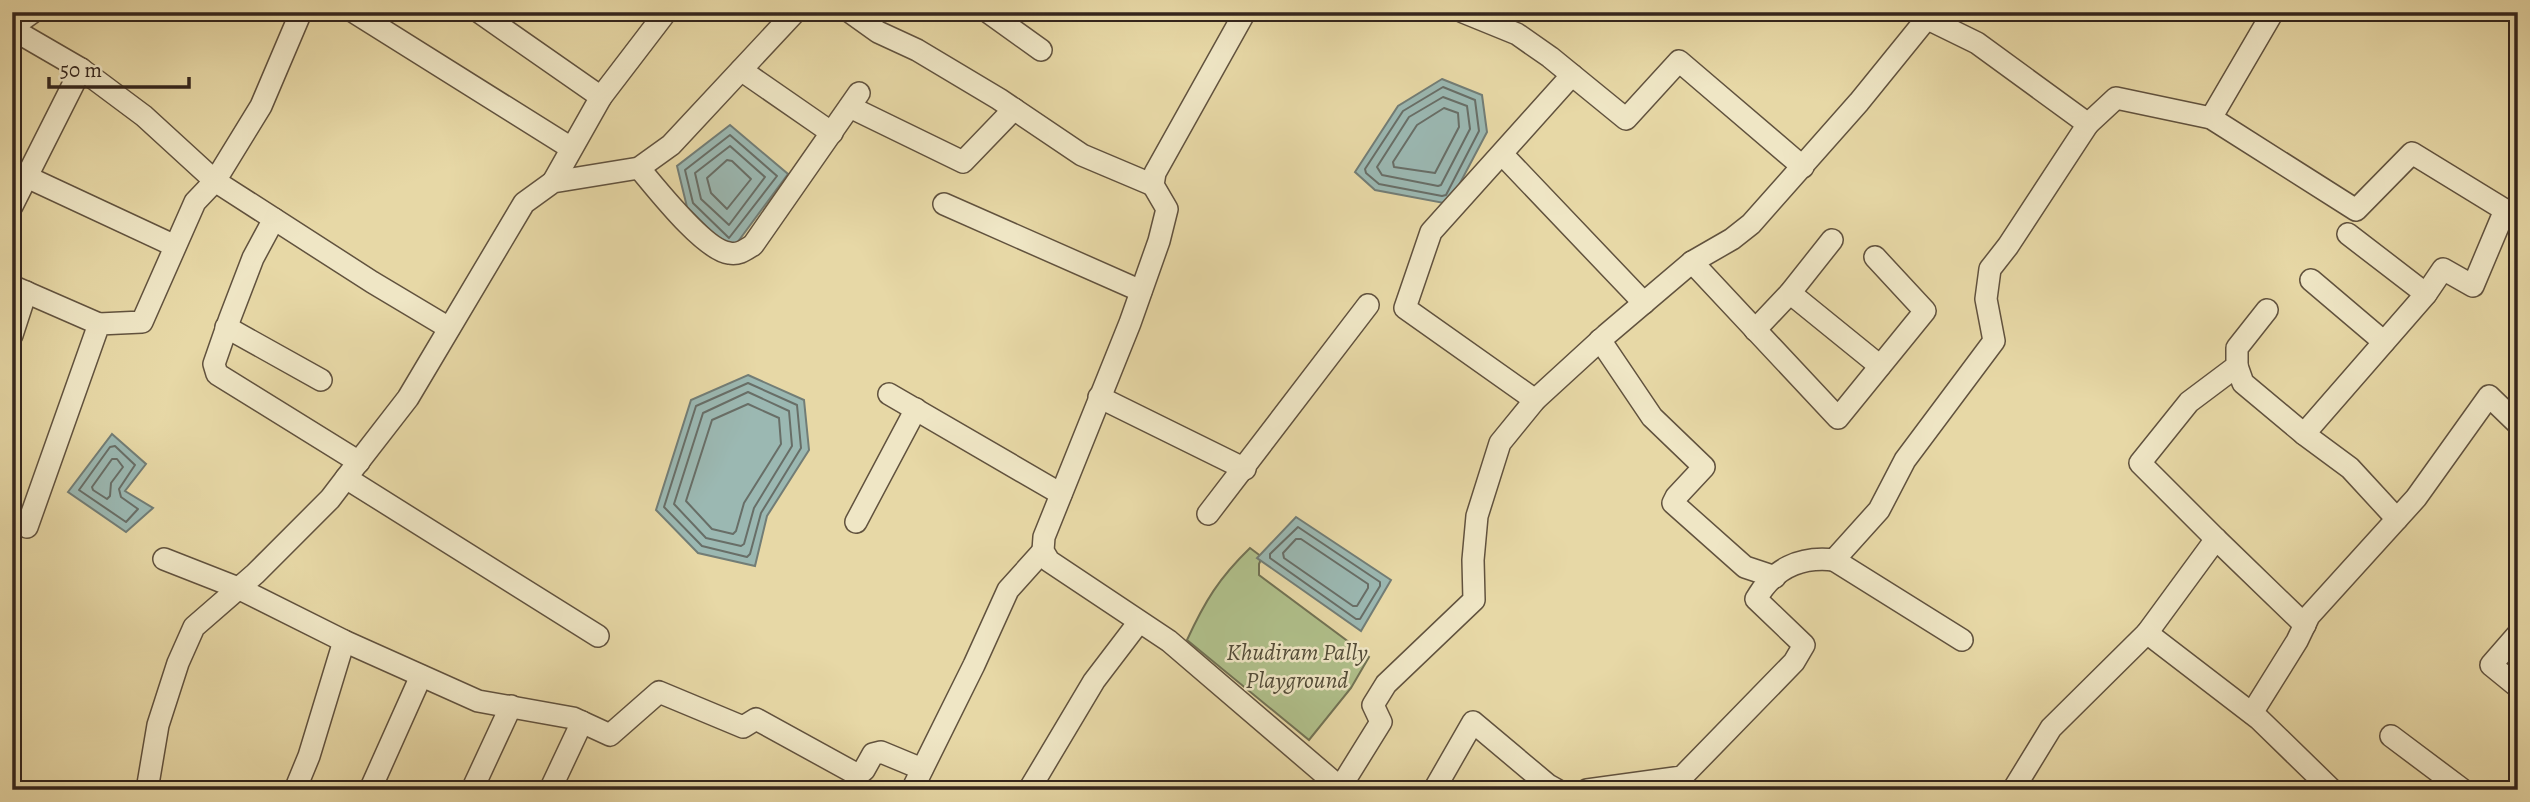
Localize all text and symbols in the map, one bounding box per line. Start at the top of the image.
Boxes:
scale bar [49,46,189,90]
text: 50 m [60,56,102,84]
park label: Khudiram Pally Playground [1226,636,1368,696]

